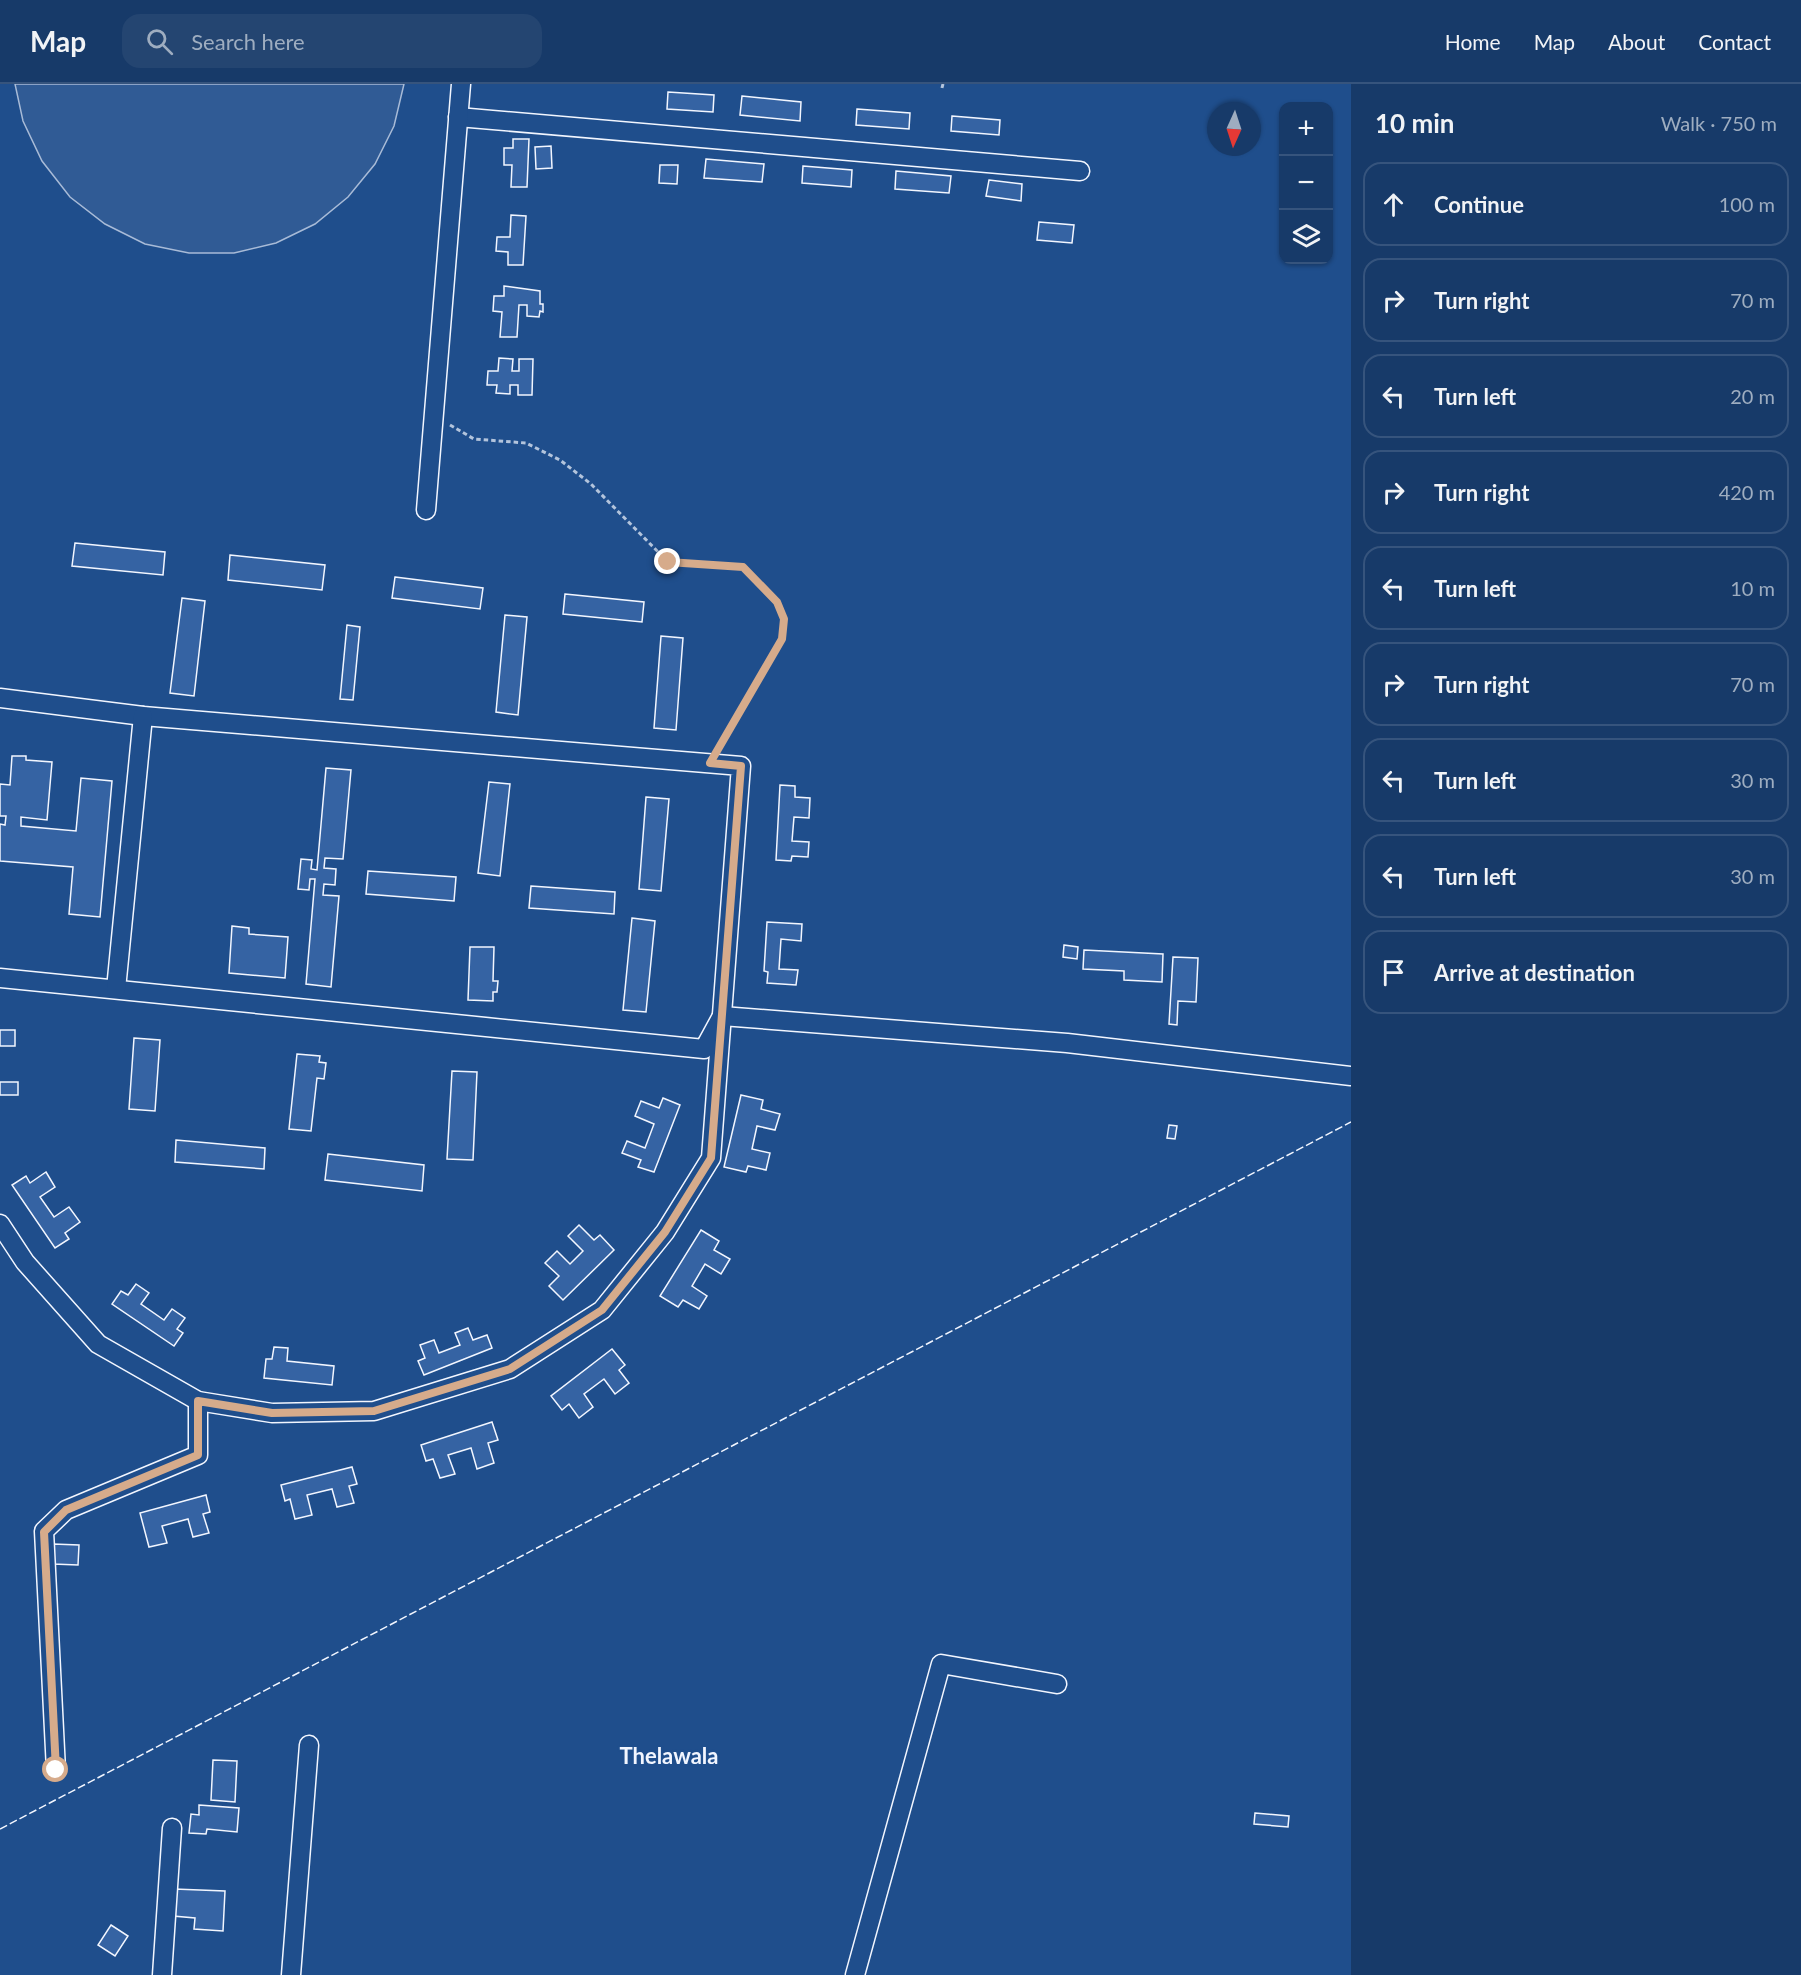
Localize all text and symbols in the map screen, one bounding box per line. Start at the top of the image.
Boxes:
search box [122,14,542,68]
text: Map [30,24,86,58]
icon: search [143,25,176,58]
text: Search here [191,28,305,55]
text: Home [1445,29,1501,54]
text: Map [1534,29,1575,54]
text: About [1608,29,1665,54]
text: Contact [1698,29,1771,54]
north arrow [1207,102,1261,156]
map controls [1279,102,1333,264]
button: + [1279,102,1333,156]
text: 10 min [1375,107,1455,139]
text: Walk · 750 m [1661,111,1777,135]
button: − [1279,156,1333,210]
icon: ahead [1377,188,1410,221]
text: Continue [1434,191,1524,218]
text: 100 m [1719,192,1775,216]
button: layers [1279,210,1333,264]
icon: right [1377,284,1410,317]
text: Turn right [1434,287,1529,314]
text: 70 m [1730,288,1775,312]
icon: left [1377,380,1410,413]
text: Turn left [1434,383,1516,410]
text: 20 m [1730,384,1775,408]
icon: right [1377,476,1410,509]
text: Turn right [1434,479,1529,506]
text: 420 m [1719,480,1775,504]
route end [654,548,680,574]
icon: left [1377,572,1410,605]
text: Turn left [1434,575,1516,602]
text: 10 m [1730,576,1775,600]
icon: right [1377,668,1410,701]
text: Turn right [1434,671,1529,698]
text: 70 m [1730,672,1775,696]
icon: left [1377,764,1410,797]
text: Turn left [1434,767,1516,794]
text: 30 m [1730,768,1775,792]
icon: left [1377,860,1410,893]
text: Turn left [1434,863,1516,890]
text: 30 m [1730,864,1775,888]
icon: arrive [1377,956,1410,989]
text: Arrive at destination [1434,959,1635,986]
district label: Thelawala [620,1742,719,1769]
route start [42,1756,68,1782]

